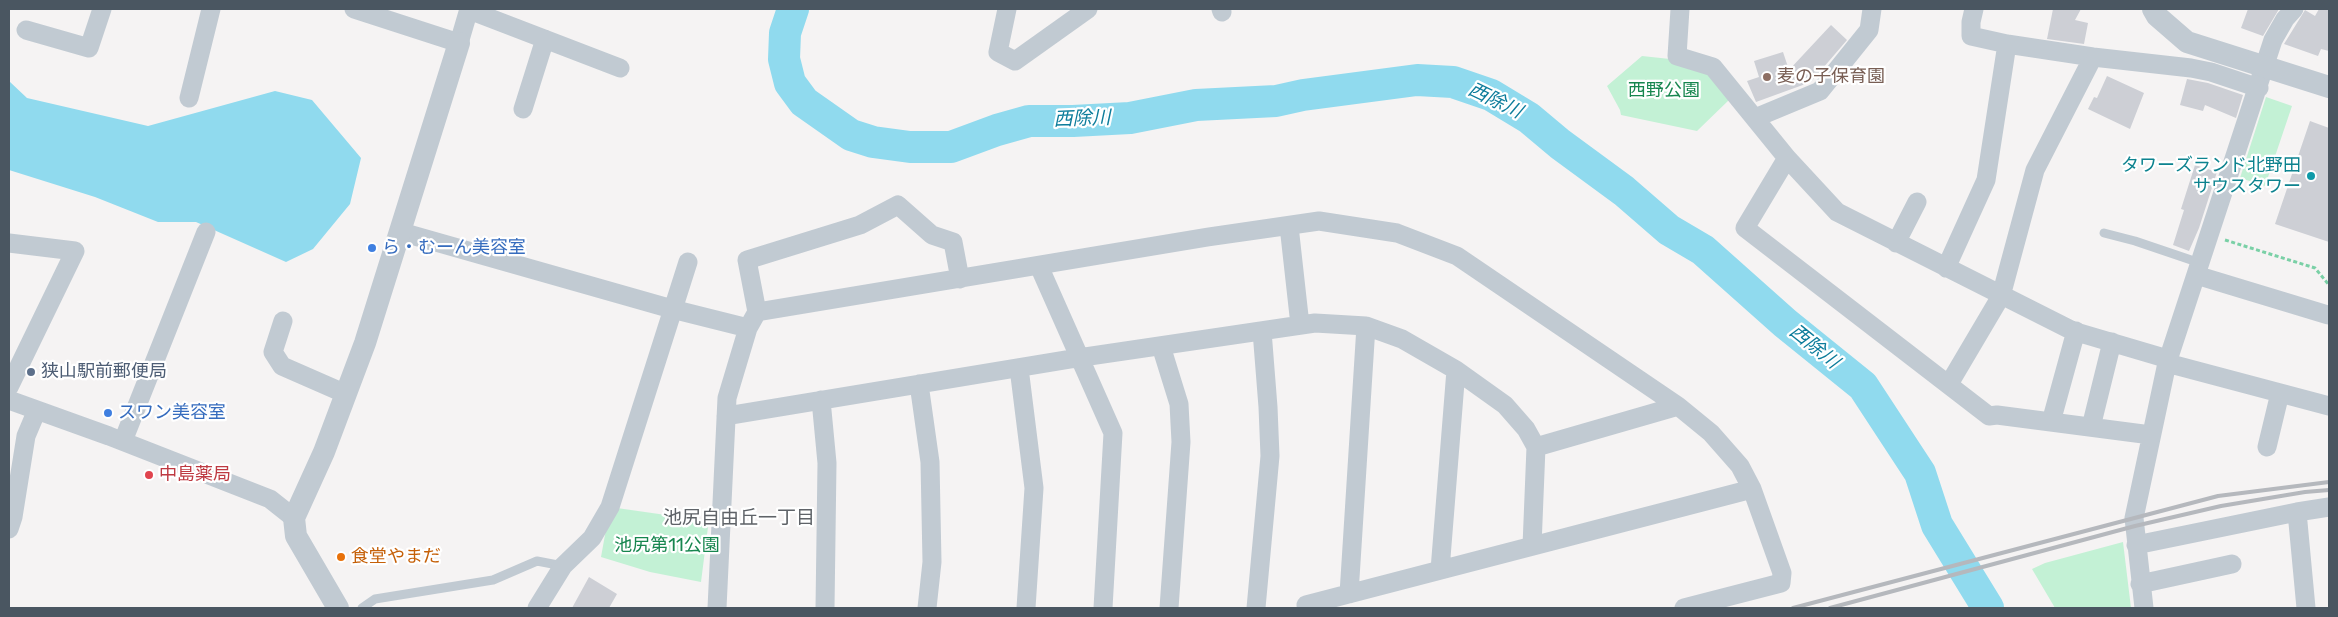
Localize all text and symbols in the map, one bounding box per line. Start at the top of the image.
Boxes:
place label: 麦の子保育園 [1777,66,1885,88]
marker: 麦の子保育園 [1761,71,1773,83]
water label: 西除川 [1464,78,1526,124]
park label: 西野公園 [1628,80,1700,102]
water label: 西除川 [1053,107,1111,131]
place label: タワーズランド北野田 サウスタワー [2121,155,2301,198]
marker: タワーズランド北野田 サウスタワー [2305,170,2317,182]
place label: ら・むーん美容室 [382,237,526,259]
marker: ら・むーん美容室 [366,242,378,254]
water label: 西除川 [1785,320,1843,374]
place label: 狭山駅前郵便局 [41,361,167,383]
marker: 狭山駅前郵便局 [25,366,37,378]
place label: スワン美容室 [118,402,226,424]
marker: スワン美容室 [102,407,114,419]
place label: 中島薬局 [159,464,231,486]
marker: 中島薬局 [143,469,155,481]
district label: 池尻自由丘一丁目 [663,508,815,530]
park label: 池尻第11公園 [614,535,720,557]
place label: 食堂やまだ [351,546,441,568]
marker: 食堂やまだ [335,551,347,563]

